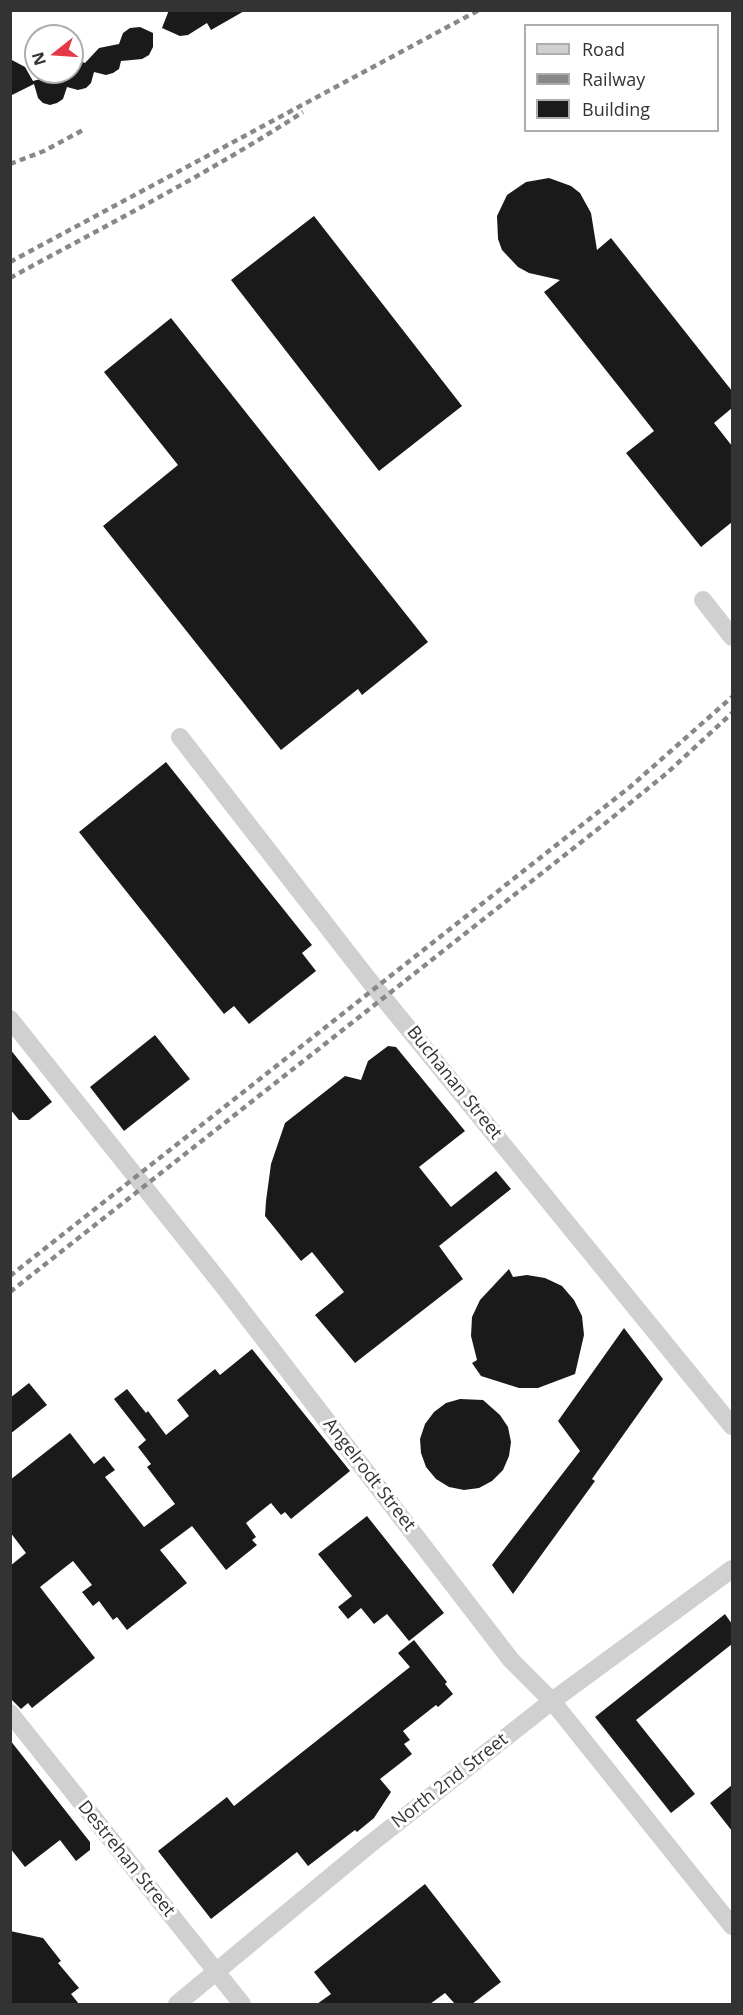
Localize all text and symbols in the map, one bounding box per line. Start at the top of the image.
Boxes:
north arrow [24,24,84,84]
legend [524,24,719,132]
text: Road [582,37,625,61]
text: N [26,49,51,68]
text: Railway [582,67,645,91]
text: Building [582,97,650,121]
street label: Buchanan Street [402,1022,506,1144]
street label: Angelrodt Street [318,1414,420,1536]
street label: North 2nd Street [388,1729,512,1833]
street label: Destrehan Street [73,1797,179,1921]

